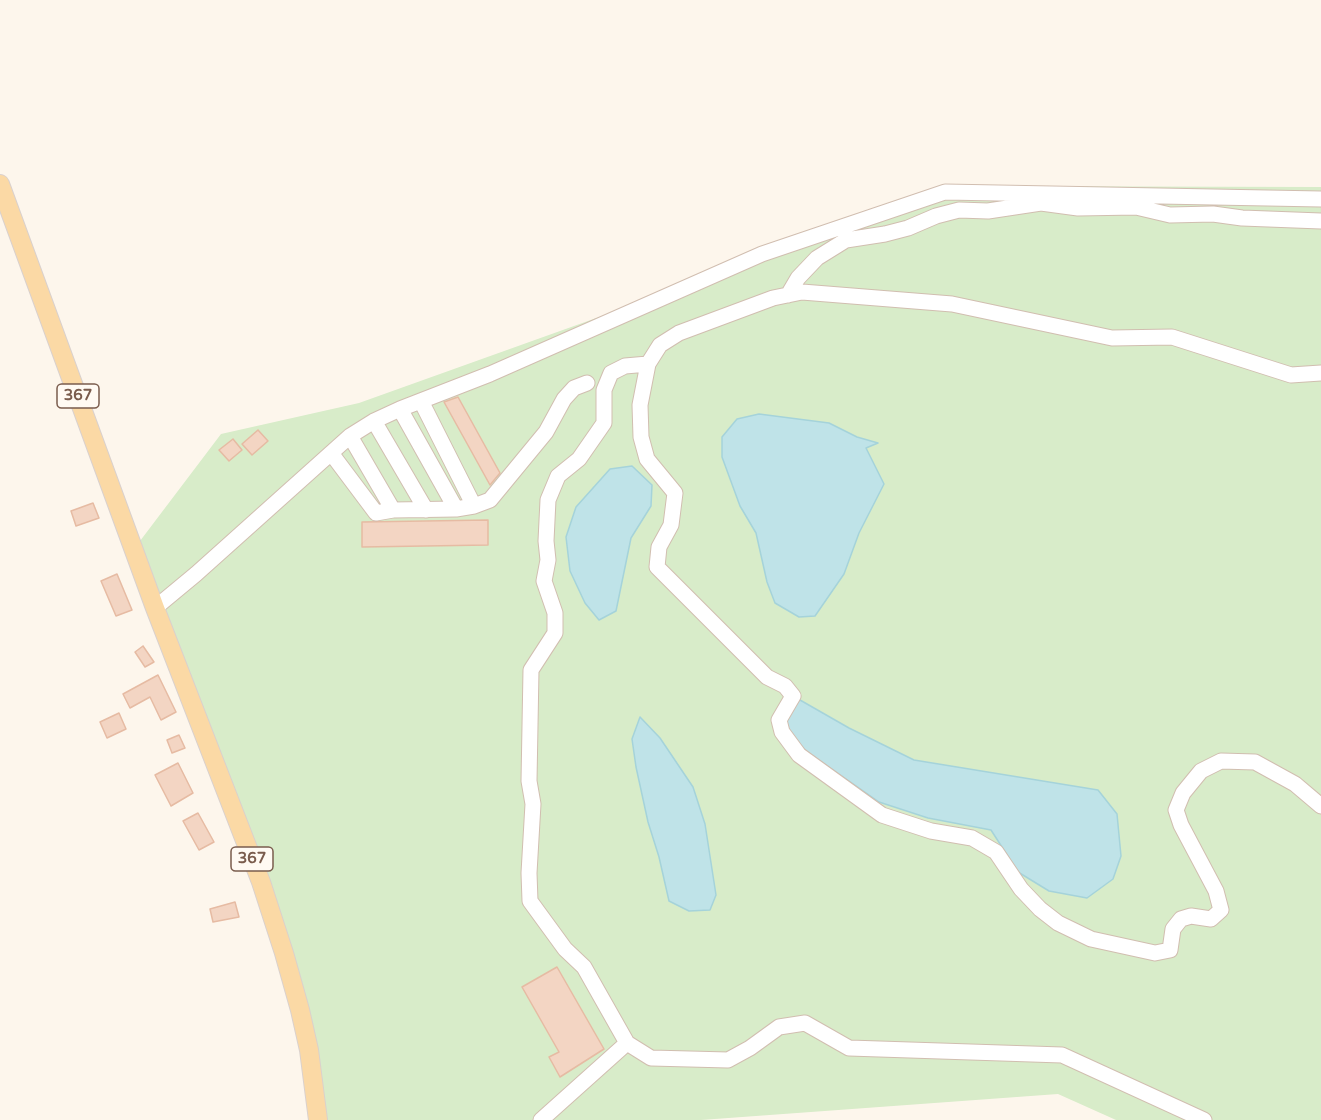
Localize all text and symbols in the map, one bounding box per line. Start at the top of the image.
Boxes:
road number: 367 [57,384,99,408]
road number: 367 [231,847,273,871]

